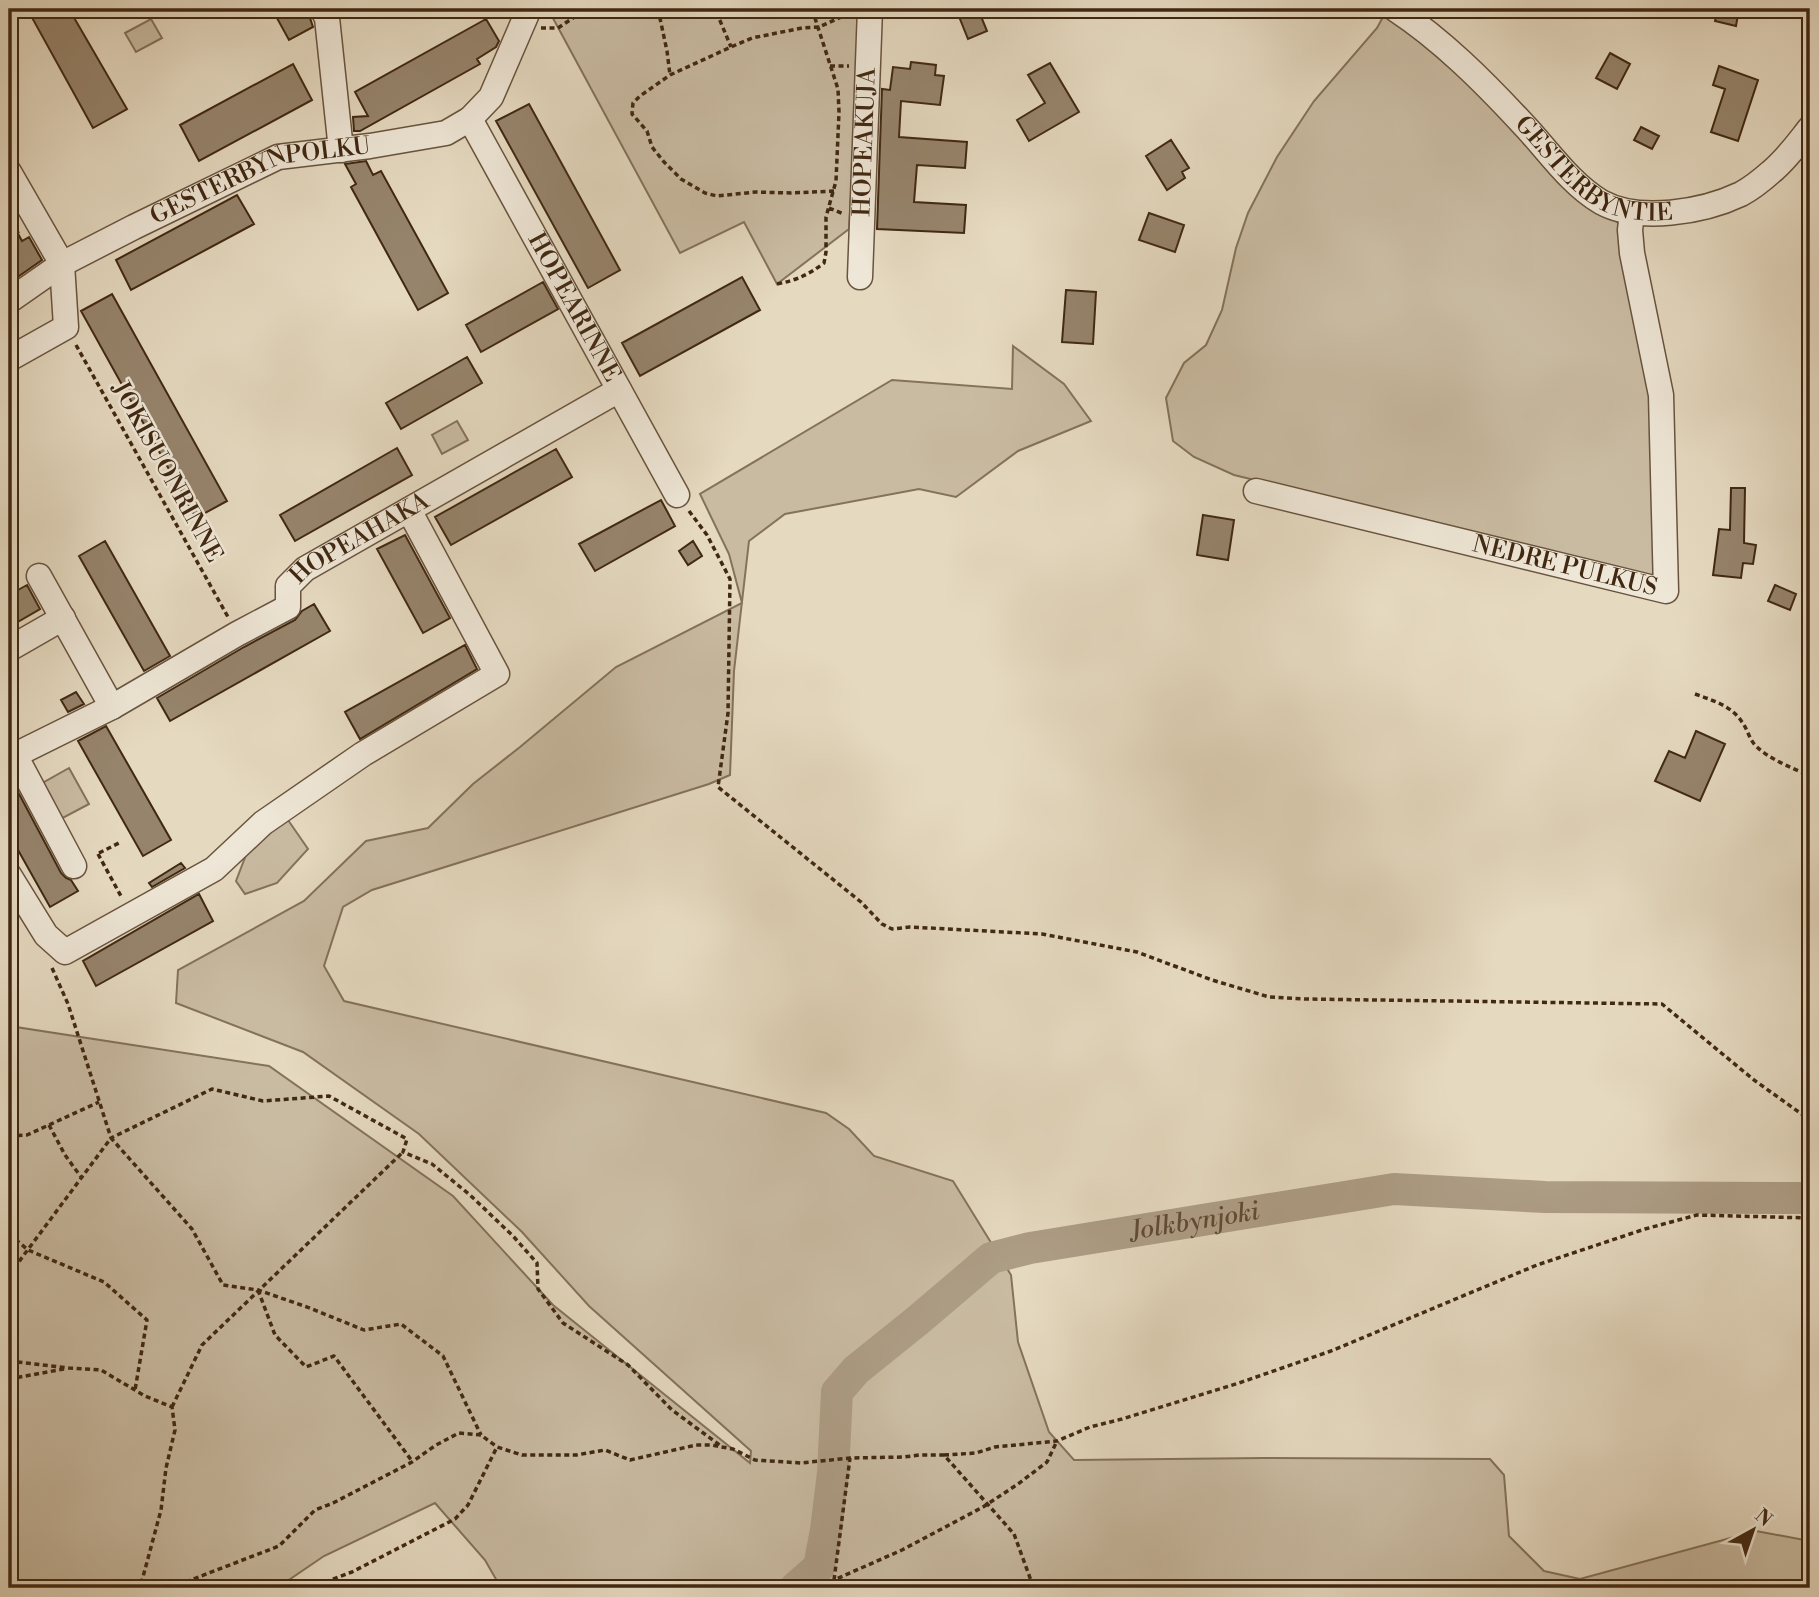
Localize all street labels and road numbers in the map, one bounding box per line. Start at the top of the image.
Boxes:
street label: HOPEAKUJA [847,67,883,217]
street label: GESTERBYNTIE [1508,110,1674,229]
street label: GESTERBYNPOLKU [145,131,372,232]
street label: HOPEARINNE [521,228,627,387]
street label: JOKISUONRINNE [104,375,229,568]
street label: HOPEAHAKA [283,486,435,591]
street label: NEDRE PULKUS [1469,529,1660,603]

